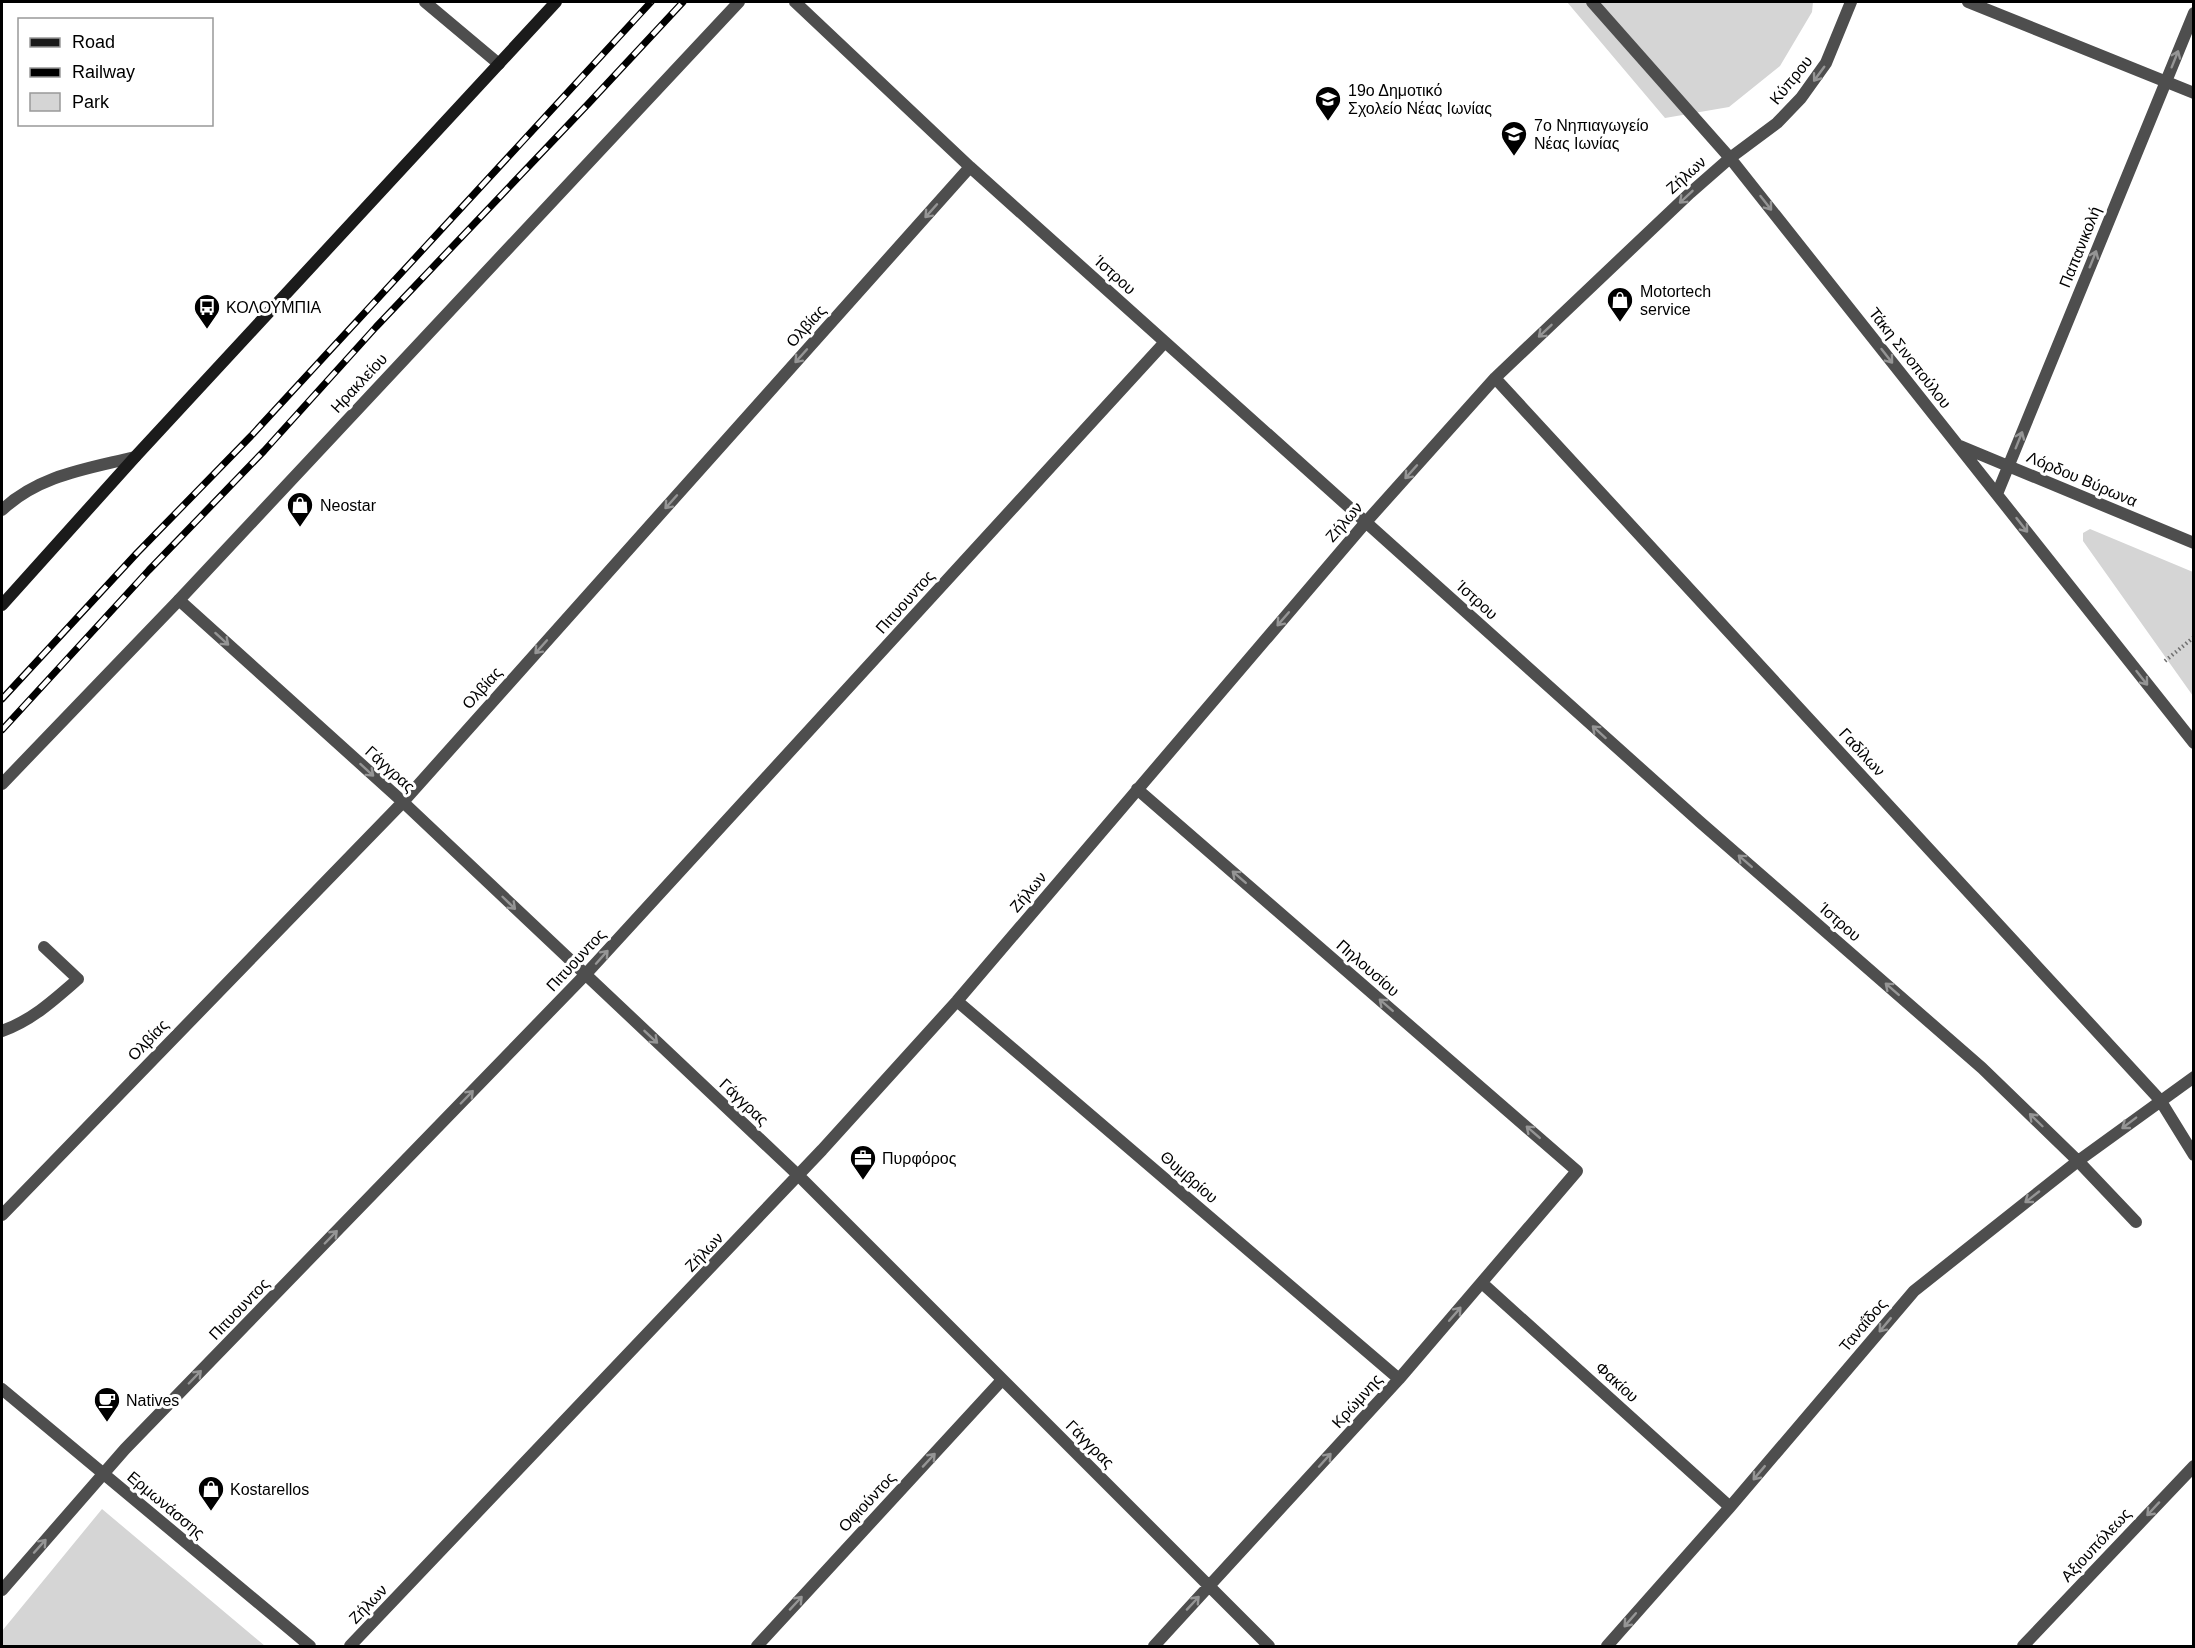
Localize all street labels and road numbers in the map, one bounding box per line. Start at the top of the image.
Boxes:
street label: Κύπρου [1766,52,1816,108]
street label: Ζήλων [1663,153,1709,197]
street label: Παπανικολή [2056,204,2104,290]
street label: Ίστρου [1090,252,1139,298]
street label: Ολβίας [783,301,829,350]
street label: Τάκη Σινοπούλου [1866,304,1954,412]
street label: Ηρακλείου [327,350,391,416]
street label: Λόρδου Βύρωνα [2024,448,2140,510]
street label: Ζήλων [1322,499,1366,545]
street label: Πιτυουντος [872,567,938,637]
street label: Ίστρου [1452,577,1501,623]
street label: Ολβίας [459,663,505,712]
street label: Γαδίλων [1836,725,1888,779]
street label: Γάγγρας [362,743,418,796]
street label: Ζήλων [1006,869,1050,915]
street label: Ίστρου [1815,899,1864,945]
street label: Πιτυουντος [543,925,609,995]
street label: Πηλουσίου [1333,936,1403,1000]
street label: Ολβίας [124,1016,172,1064]
street label: Γάγγρας [716,1075,772,1129]
street label: Θυμβρίου [1157,1148,1221,1206]
street label: Ζήλων [682,1229,726,1275]
street label: Πιτυουντος [206,1275,273,1343]
street label: Ταναΐδος [1836,1295,1890,1355]
street label: Φακίου [1592,1359,1642,1405]
street label: Κρώμνης [1329,1371,1386,1431]
street label: Γάγγρας [1063,1417,1117,1471]
street label: Ερμωνάσσης [124,1468,208,1542]
street label: Οφιούντος [835,1469,899,1535]
street label: Αξιουπόλεως [2058,1505,2135,1586]
street label: Ζήλων [346,1581,390,1627]

